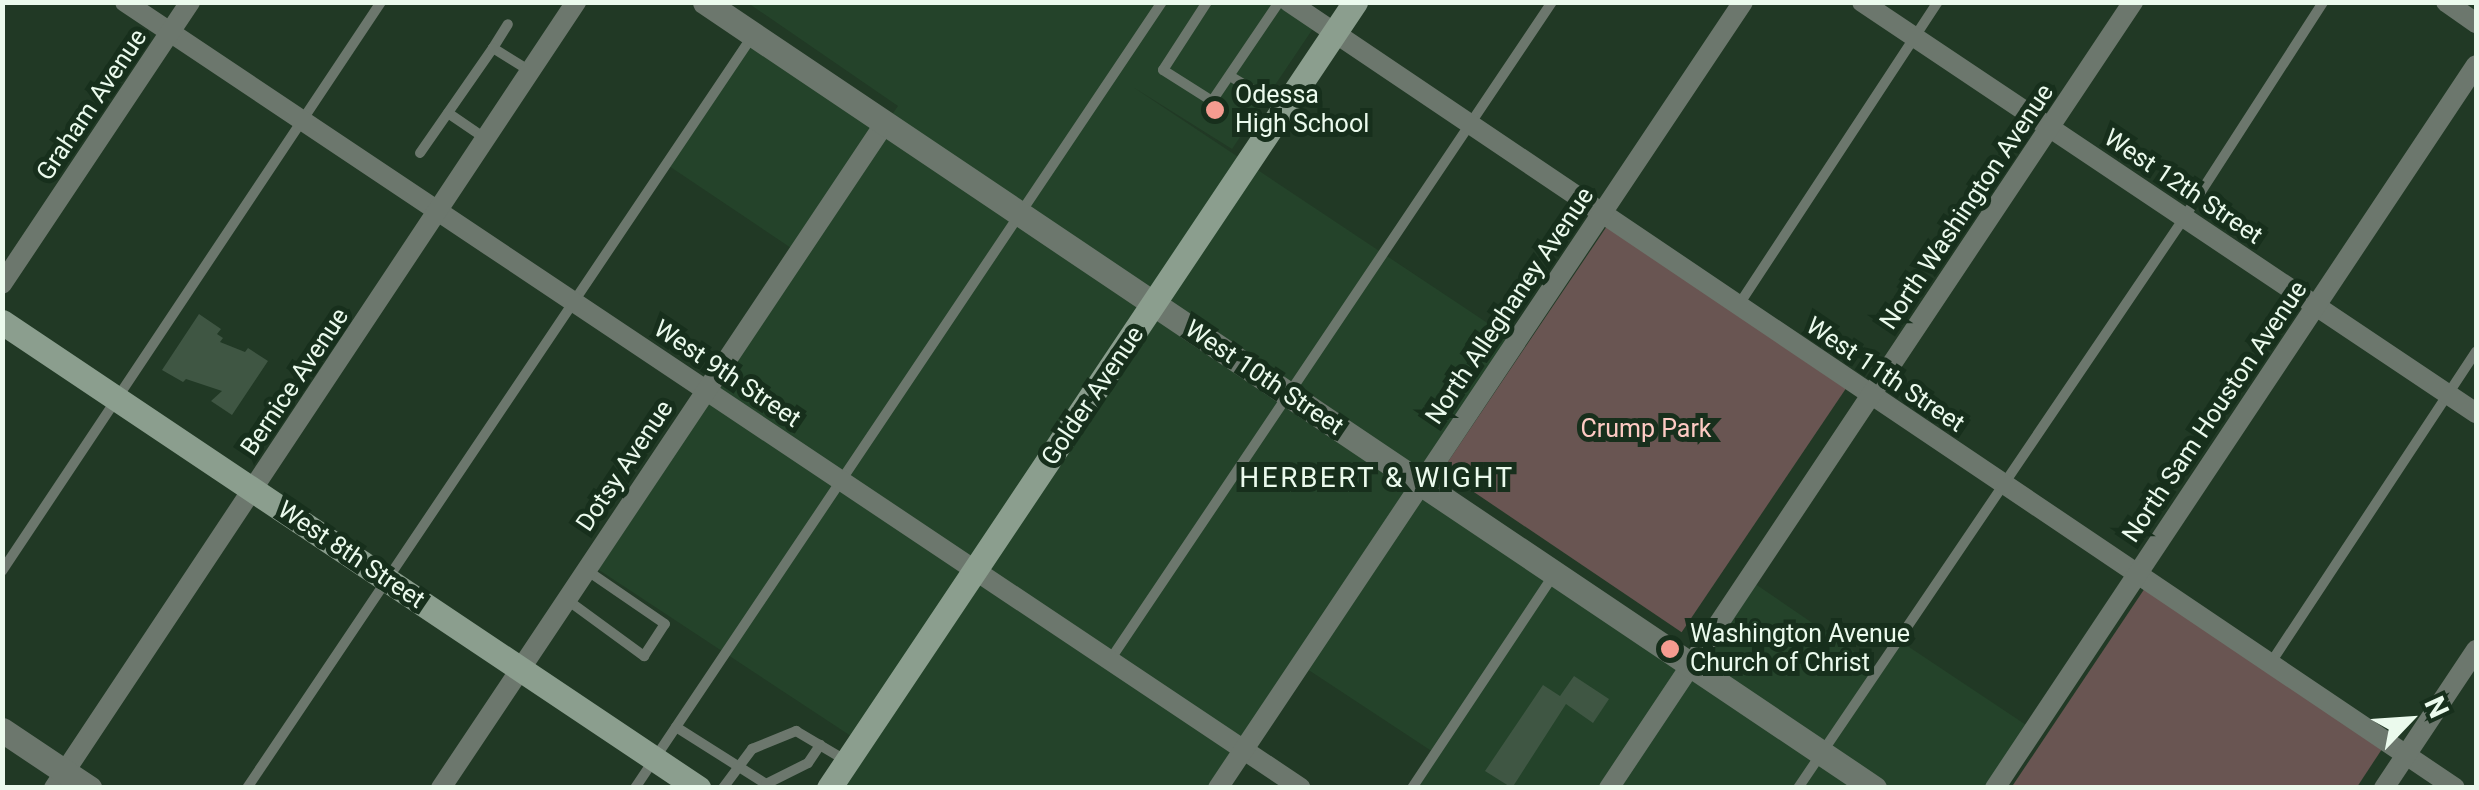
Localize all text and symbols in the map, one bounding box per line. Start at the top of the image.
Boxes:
street label: Graham Avenue [30,24,154,186]
street label: North Washington Avenue [1874,79,2060,335]
place label: Odessa High School [1235,81,1369,140]
marker: Odessa High School [1204,99,1226,121]
street label: West 12th Street [2098,123,2268,251]
street label: North Alleghaney Avenue [1420,182,1600,430]
street label: North Sam Houston Avenue [2116,276,2314,548]
street label: Bernice Avenue [235,303,355,461]
street label: West 11th Street [1800,311,1970,439]
street label: West 9th Street [648,314,806,434]
street label: West 10th Street [1179,314,1349,442]
street label: Golder Avenue [1036,321,1150,471]
street label: Dotsy Avenue [570,395,680,537]
park label: Crump Park [1580,414,1712,444]
district label: HERBERT & WIGHT [1239,461,1515,495]
street label: West 8th Street [272,495,430,615]
place label: Washington Avenue Church of Christ [1690,620,1910,679]
marker: Washington Avenue Church of Christ [1659,638,1681,660]
north arrow [2359,670,2459,770]
text: N [2418,691,2456,723]

